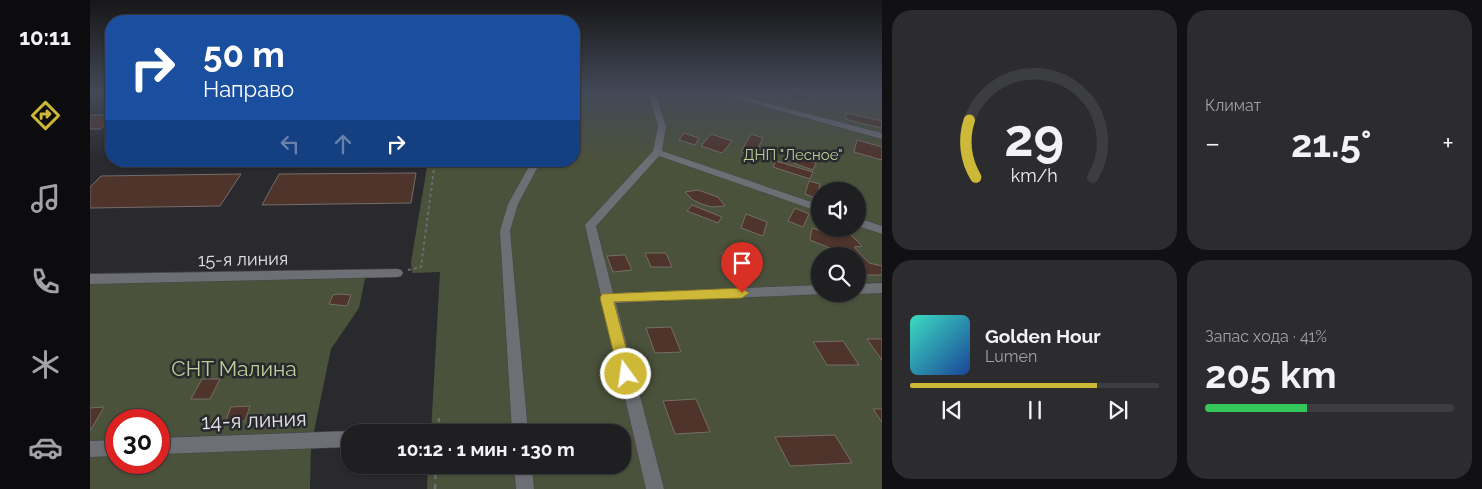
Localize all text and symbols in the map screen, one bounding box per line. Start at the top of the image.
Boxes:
text: 10:11 [19,24,71,50]
text: 50 m [203,34,285,75]
icon: right [120,35,185,100]
text: Направо [203,76,294,102]
text: Климат [1205,96,1261,115]
icon: directions [28,98,63,133]
text: 29 [1005,107,1064,168]
text: 21.5° [1291,121,1372,166]
text: − [1205,127,1220,160]
text: + [1442,127,1454,160]
icon: left [276,130,304,158]
icon: ahead [329,130,357,158]
icon: right [382,130,410,158]
park label: ДНП "Лесное" [743,146,843,164]
text: km/h [1011,165,1058,186]
icon: music [28,181,63,216]
map controls [811,182,866,302]
button: sound [811,182,866,237]
pin [721,242,763,293]
button: search [811,247,866,302]
street label: 15-я линия [198,248,288,270]
icon: arrive [728,249,756,277]
icon: phone [28,264,63,299]
text: Golden Hour [985,325,1101,347]
text: Запас хода · 41% [1205,327,1327,346]
icon: climate [28,347,63,382]
position arrow [599,347,651,399]
text: Lumen [985,347,1037,366]
text: 205 km [1205,352,1337,397]
park label: СНТ Малина [171,356,297,381]
icon: previous [938,396,966,424]
icon: pause [1021,396,1049,424]
icon: next [1104,396,1132,424]
street label: 14-я линия [201,406,307,434]
speed limit sign: 30 [105,409,170,474]
icon: car [28,430,63,465]
text: 10:12 · 1 мин · 130 m [397,438,575,460]

